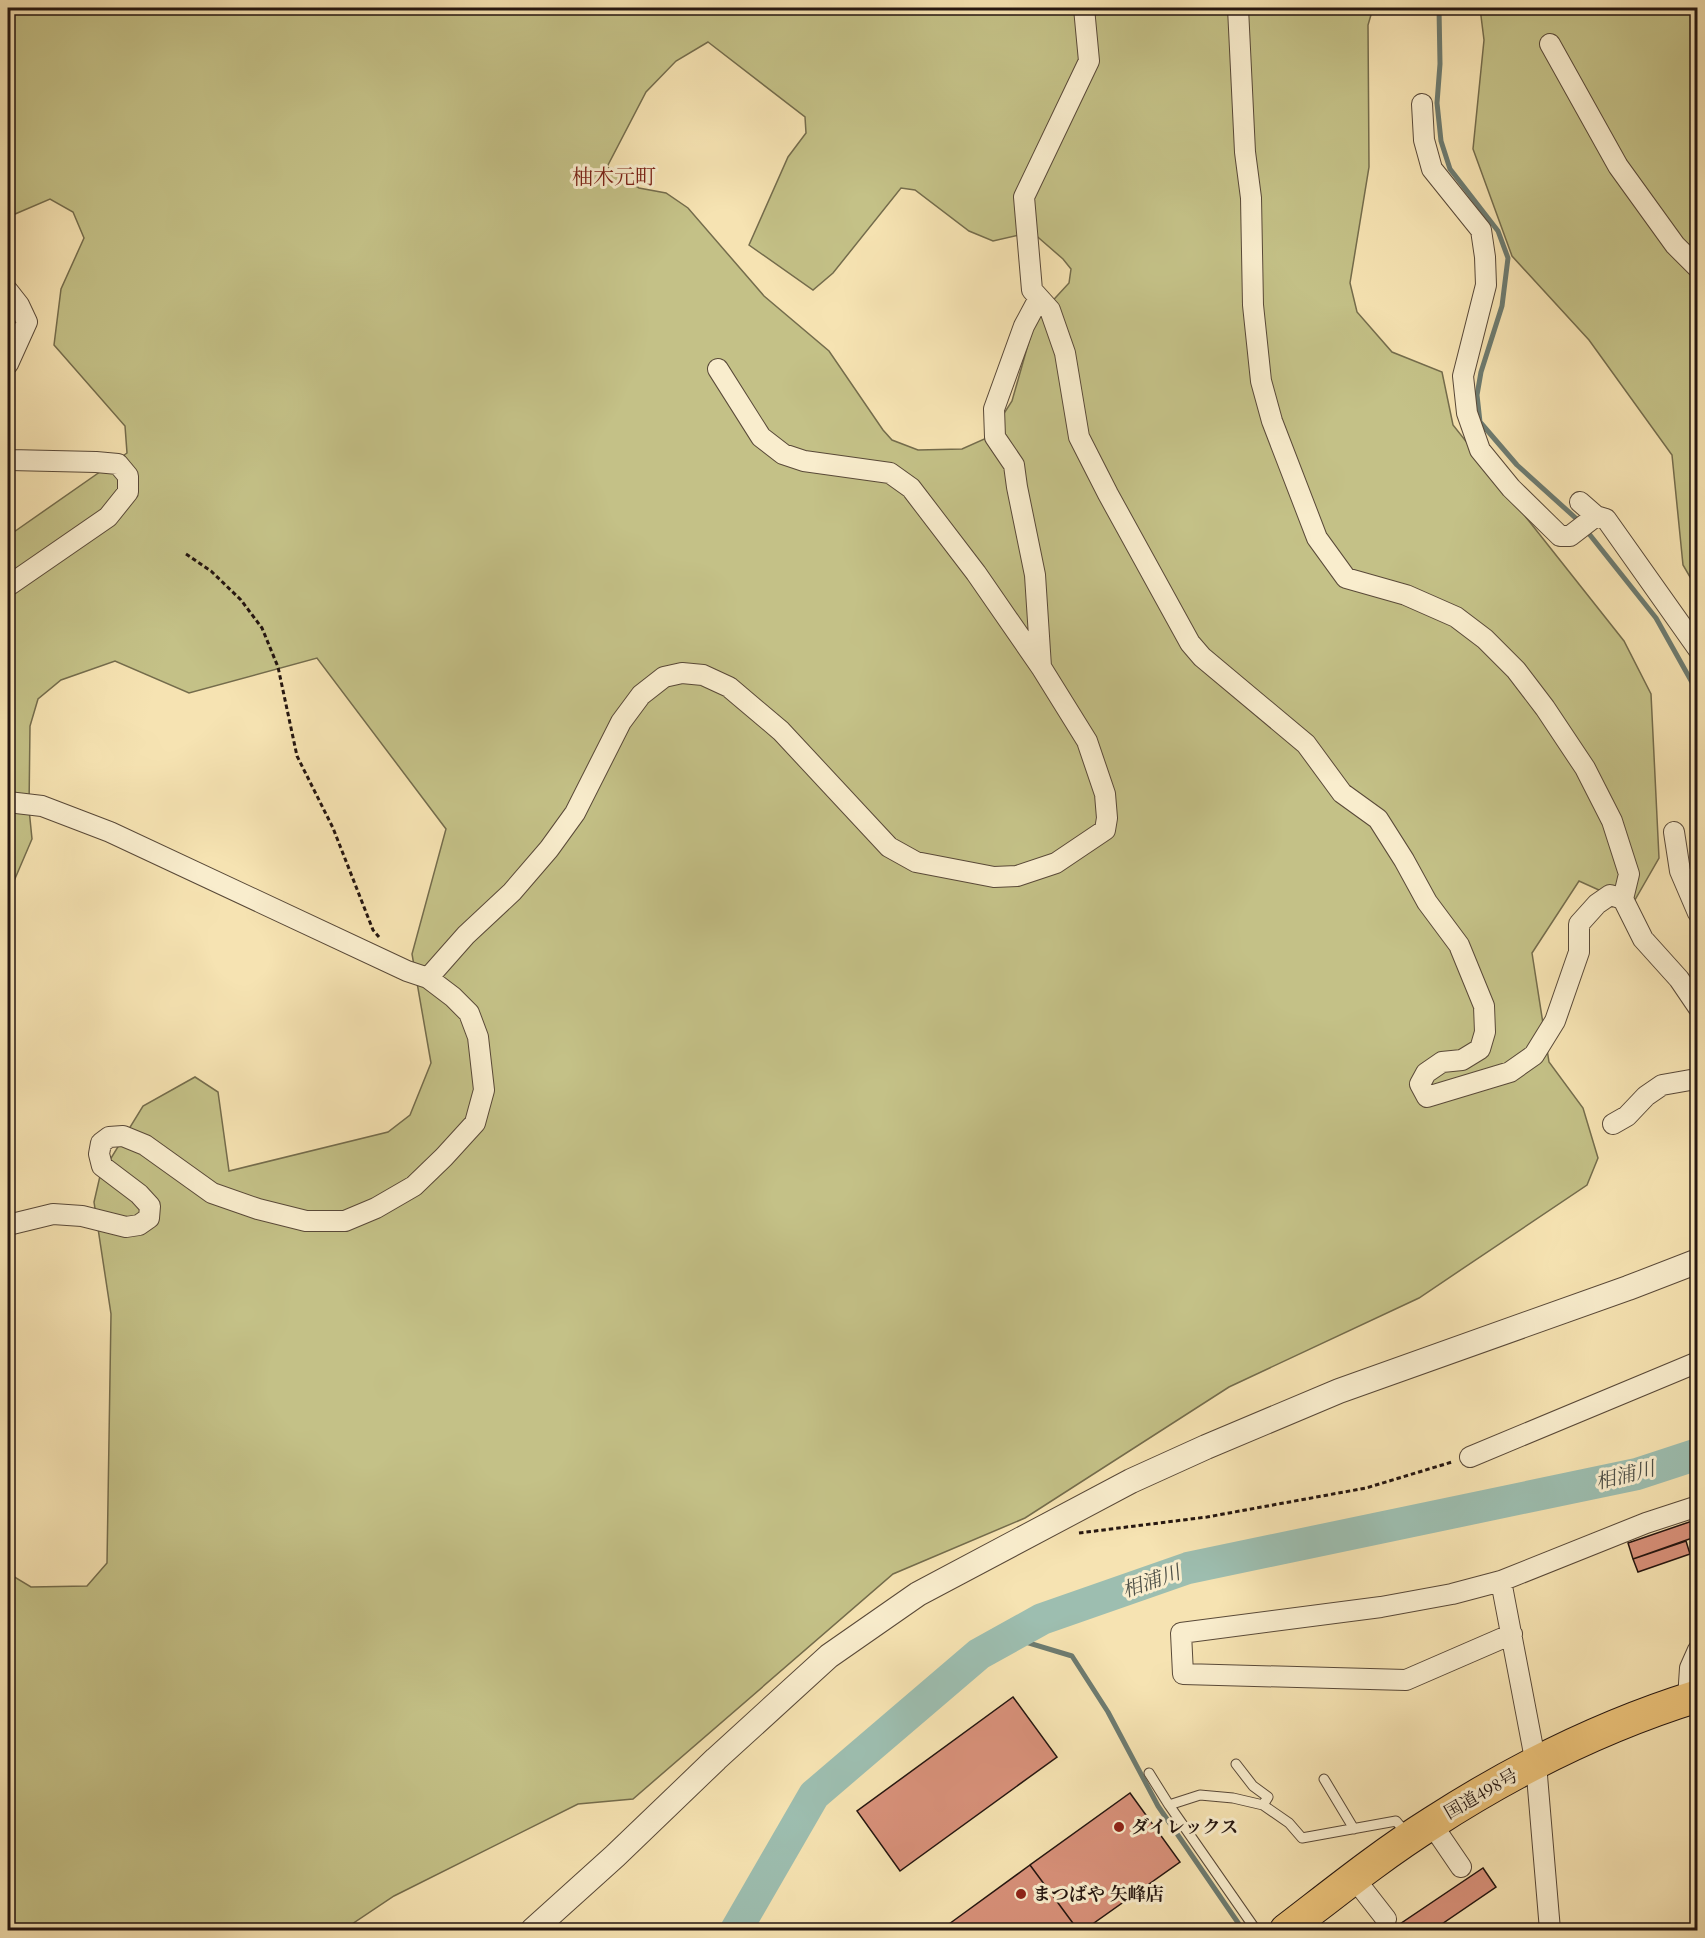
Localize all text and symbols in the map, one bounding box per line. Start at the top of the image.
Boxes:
district label: 柚木元町 [572,163,656,192]
water label: 相浦川 [1593,1455,1659,1496]
water label: 相浦川 [1118,1558,1186,1604]
street label: 国道498号 [1440,1763,1523,1826]
place label: ダイレックス [1131,1815,1238,1840]
marker: ダイレックス [1112,1820,1126,1834]
place label: まつばや 矢峰店 [1033,1882,1164,1907]
marker: まつばや 矢峰店 [1014,1887,1028,1901]

